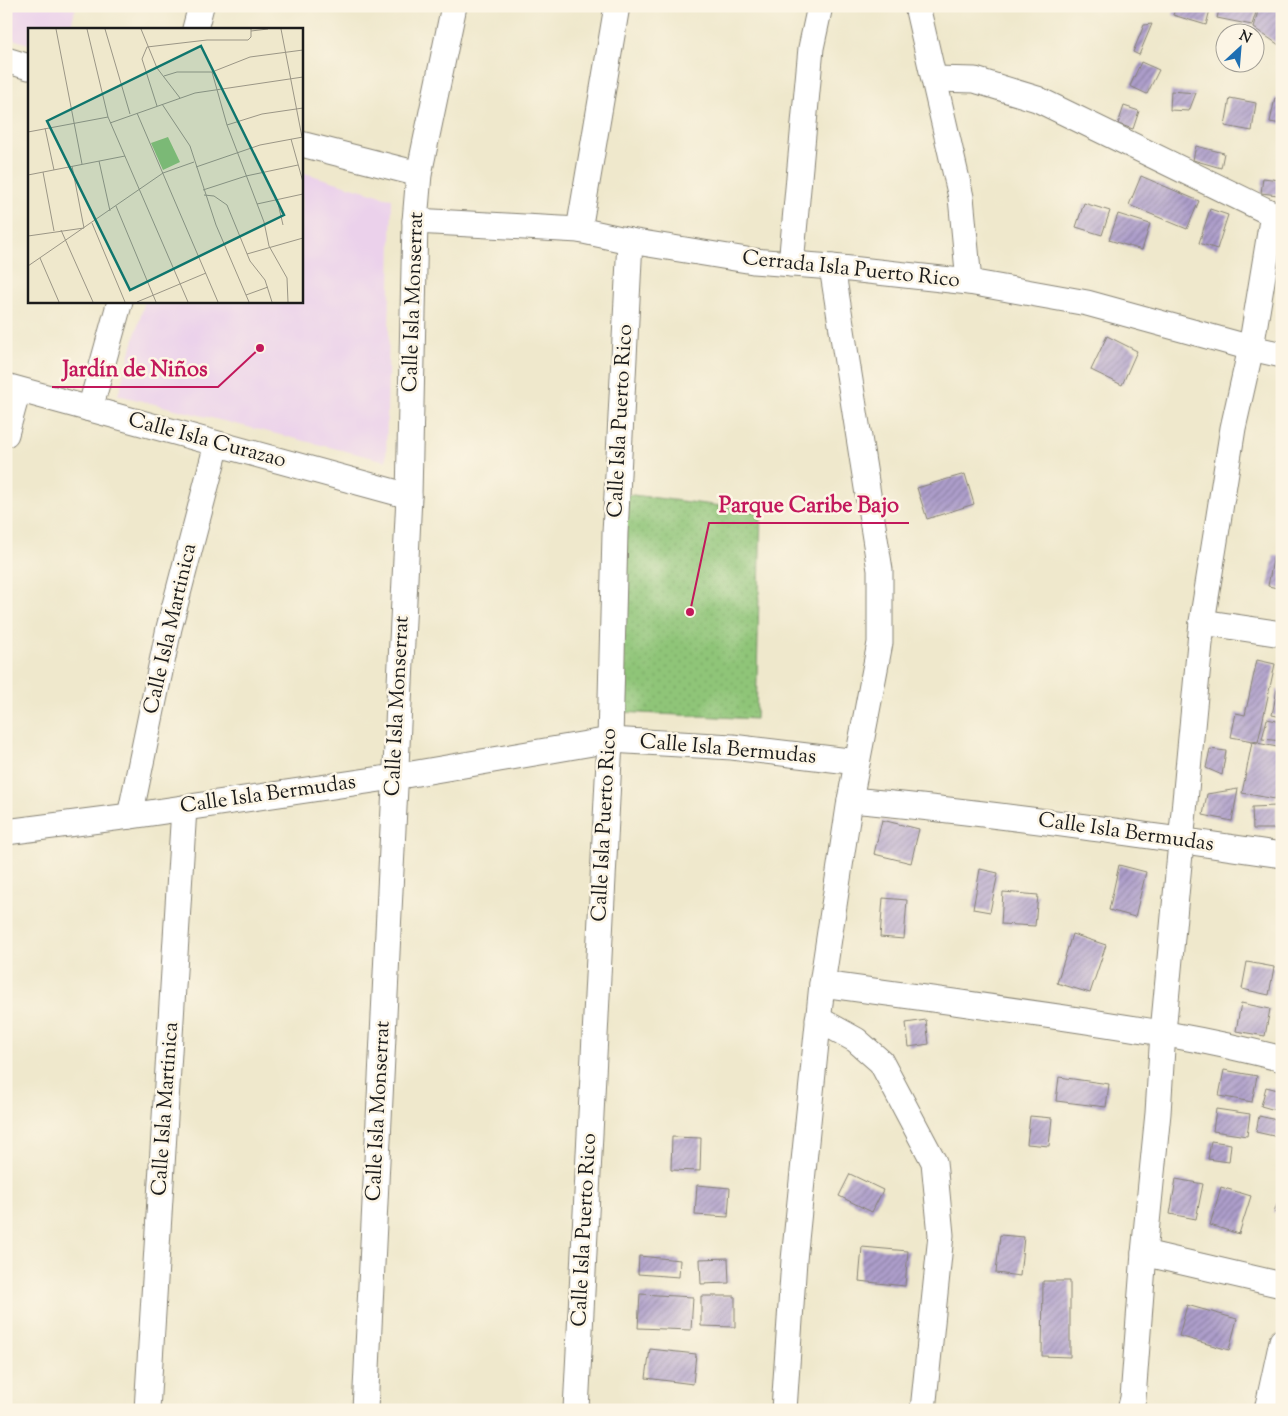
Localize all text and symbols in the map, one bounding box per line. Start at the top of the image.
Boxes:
north arrow [1216,22,1266,72]
text: N [1235,27,1254,50]
inset map [28,28,302,302]
street label: Calle Isla Monserrat [396,211,432,393]
street label: Cerrada Isla Puerto Rico [741,244,961,296]
street label: Calle Isla Puerto Rico [601,324,641,518]
callout: Jardín de Niños [52,350,218,387]
text: Jardín de Niños [60,355,208,387]
street label: Calle Isla Curazao [125,406,289,476]
callout: Parque Caribe Bajo [709,486,909,523]
text: Parque Caribe Bajo [719,491,899,523]
street label: Calle Isla Martinica [137,540,205,717]
street label: Calle Isla Monserrat [378,615,418,797]
street label: Calle Isla Bermudas [638,727,818,773]
street label: Calle Isla Puerto Rico [585,728,625,922]
street label: Calle Isla Bermudas [178,768,358,822]
street label: Calle Isla Bermudas [1036,806,1216,860]
street label: Calle Isla Monserrat [359,1020,399,1202]
street label: Calle Isla Martinica [145,1021,187,1197]
street label: Calle Isla Puerto Rico [565,1133,605,1327]

